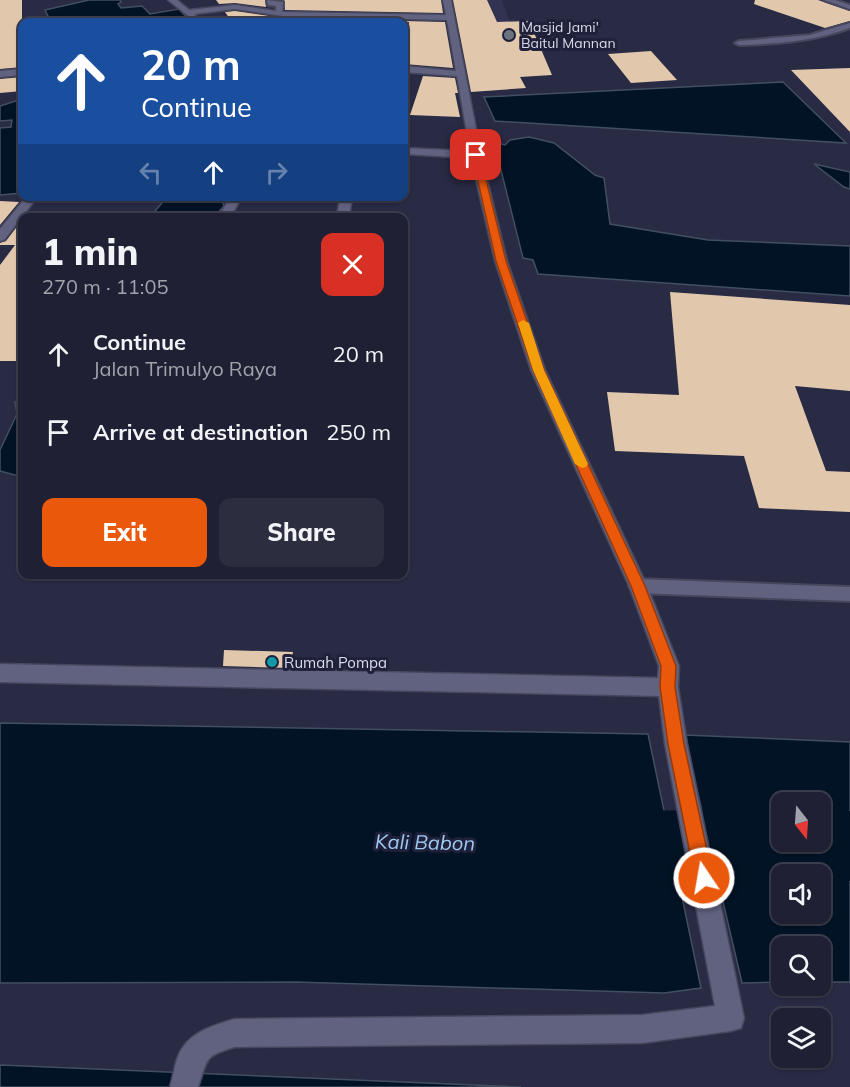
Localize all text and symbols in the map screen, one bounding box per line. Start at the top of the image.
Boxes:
place label: Masjid Jami' Baitul Mannan [521,18,616,52]
marker: Masjid Jami' Baitul Mannan [502,28,516,42]
text: 20 m [141,38,241,91]
icon: ahead [42,42,120,120]
text: Continue [141,90,252,124]
pin [450,129,501,180]
icon: arrive [459,138,492,171]
icon: left [134,156,167,189]
icon: ahead [197,156,230,189]
icon: right [260,156,293,189]
text: 1 min [42,229,138,274]
button: close [321,233,384,296]
text: 270 m · 11:05 [42,274,168,299]
text: Continue [93,328,186,356]
icon: ahead [42,338,75,371]
text: 20 m [333,340,384,368]
text: Jalan Trimulyo Raya [93,356,277,381]
icon: arrive [42,416,75,449]
text: Arrive at destination [93,418,308,446]
text: 250 m [326,418,391,446]
button: Exit [42,498,207,567]
button: Share [219,498,384,567]
place label: Rumah Pompa [284,653,387,672]
marker: Rumah Pompa [265,655,279,669]
north arrow [771,792,831,852]
map controls [771,792,831,1068]
water label: Kali Babon [375,829,475,855]
position arrow [672,846,736,910]
button: sound [771,864,831,924]
button: search [771,936,831,996]
button: layers [771,1008,831,1068]

